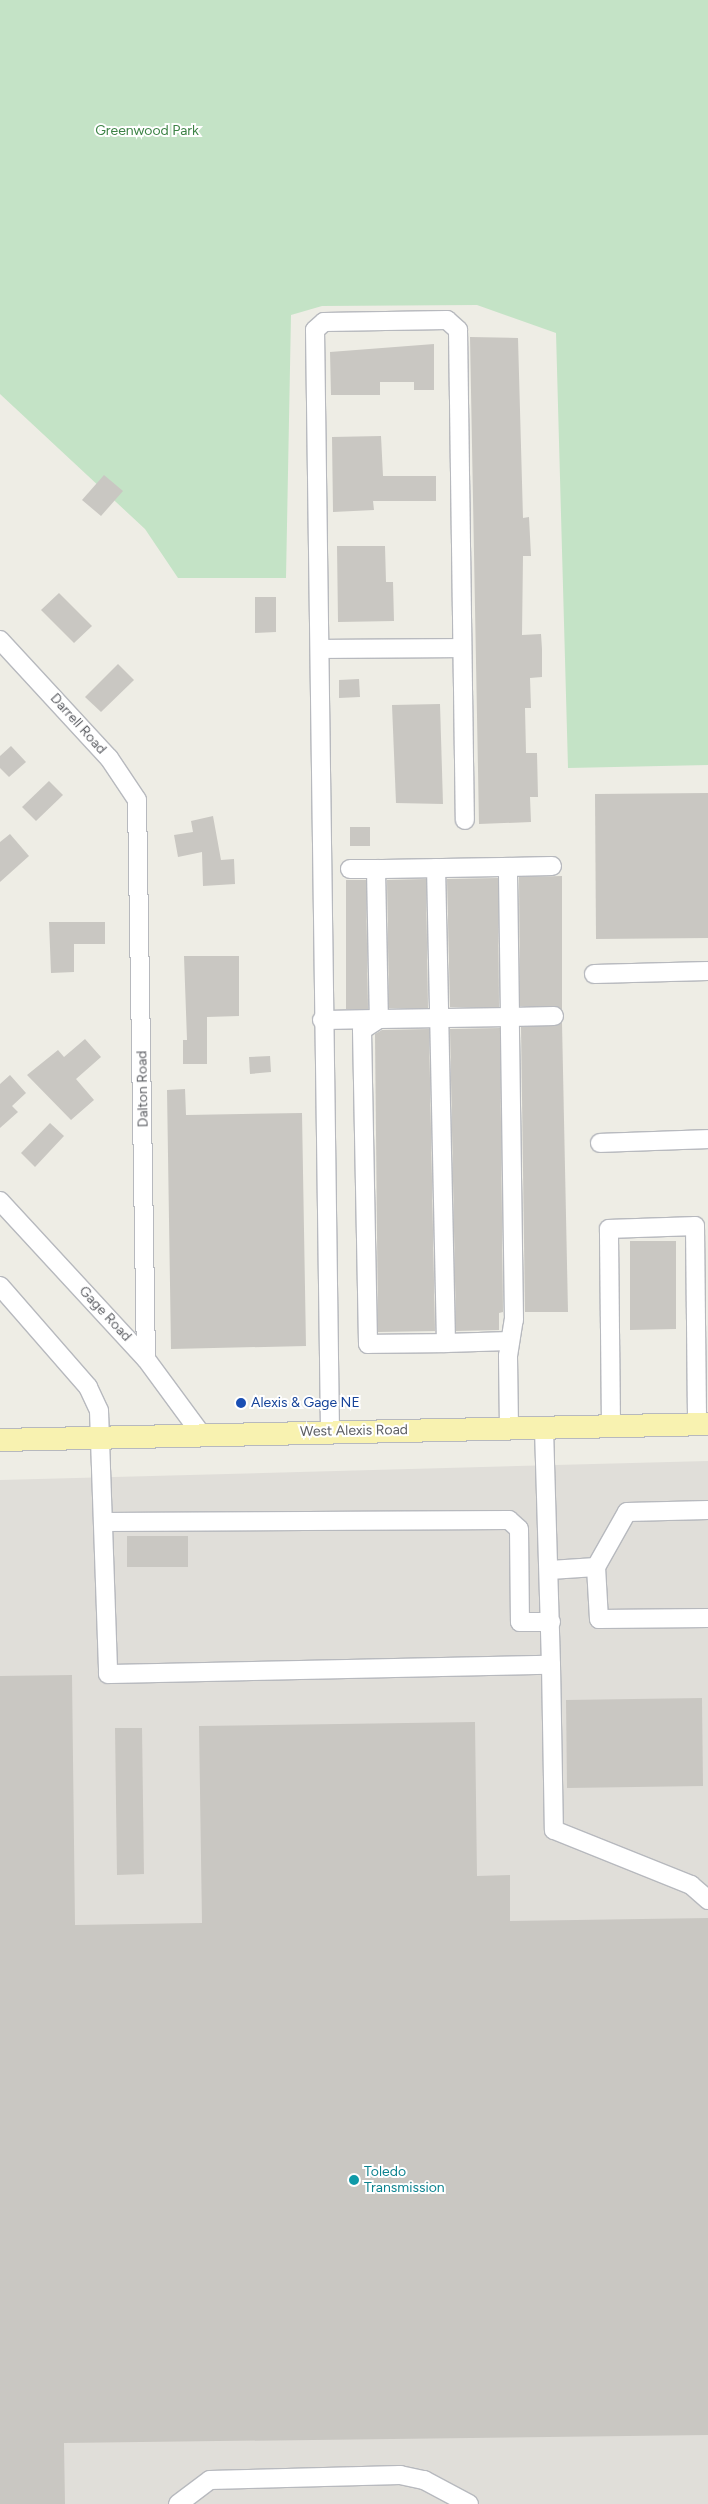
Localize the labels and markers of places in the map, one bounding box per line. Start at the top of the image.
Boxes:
place label: Alexis & Gage NE [251,1395,360,1411]
marker: Alexis & Gage NE [235,1397,247,1409]
place label: Toledo Transmission [364,2164,445,2196]
marker: Toledo Transmission [348,2174,360,2186]

